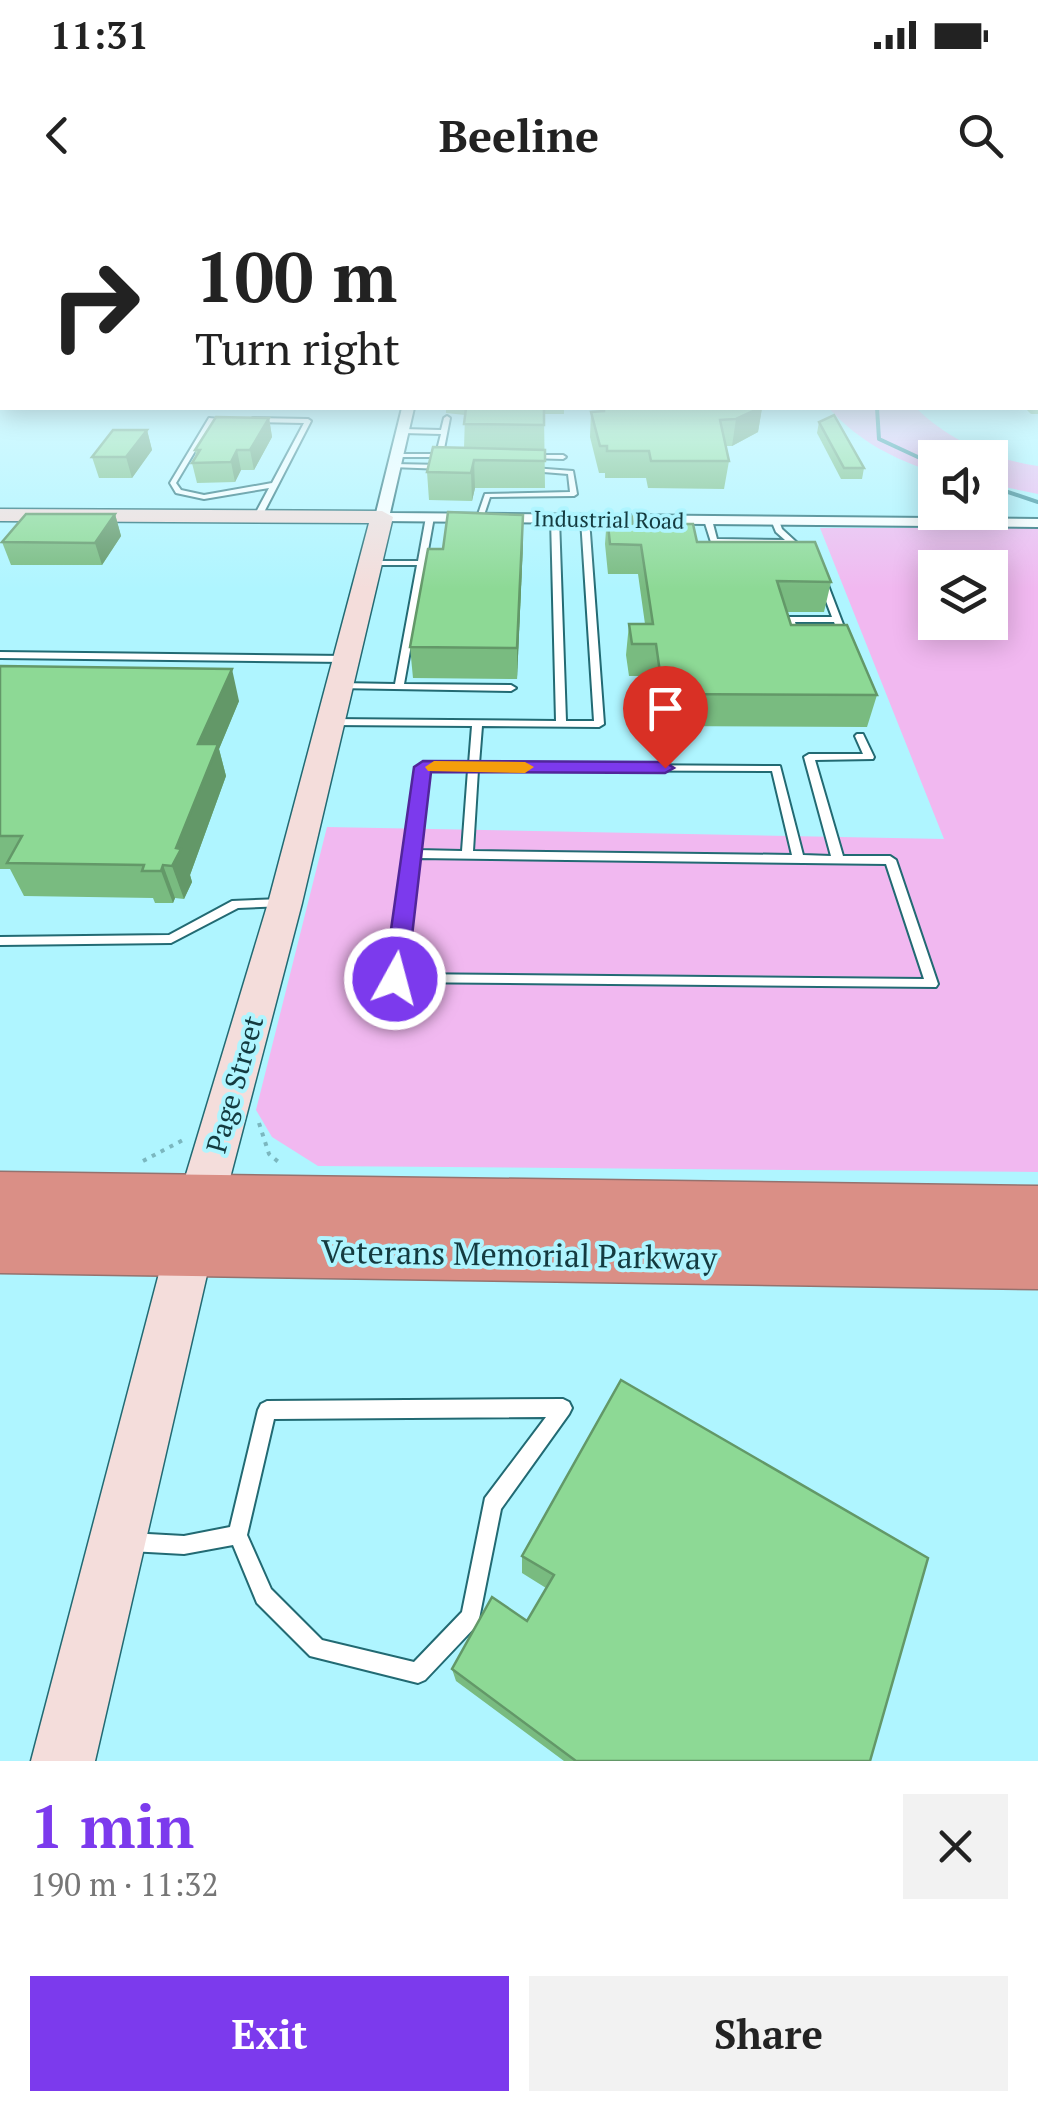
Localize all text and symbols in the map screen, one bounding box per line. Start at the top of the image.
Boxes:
text: 11:31 [50,10,149,60]
text: Beeline [439,105,599,165]
icon: back [30,108,85,163]
icon: search [953,108,1008,163]
text: 100 m [195,229,397,322]
icon: right [30,240,160,370]
text: Turn right [195,318,400,378]
map controls [918,440,1008,640]
button: sound [918,440,1008,530]
street label: Industrial Road [533,503,685,535]
button: layers [918,550,1008,640]
pin [623,666,708,769]
icon: arrive [638,681,693,736]
position arrow [343,927,447,1031]
street label: Page Street [197,1010,271,1157]
street label: Veterans Memorial Parkway [320,1230,718,1278]
text: 1 min [30,1786,194,1865]
button: close [903,1794,1008,1899]
text: 190 m · 11:32 [30,1863,218,1905]
button: Exit [30,1976,509,2091]
button: Share [529,1976,1008,2091]

